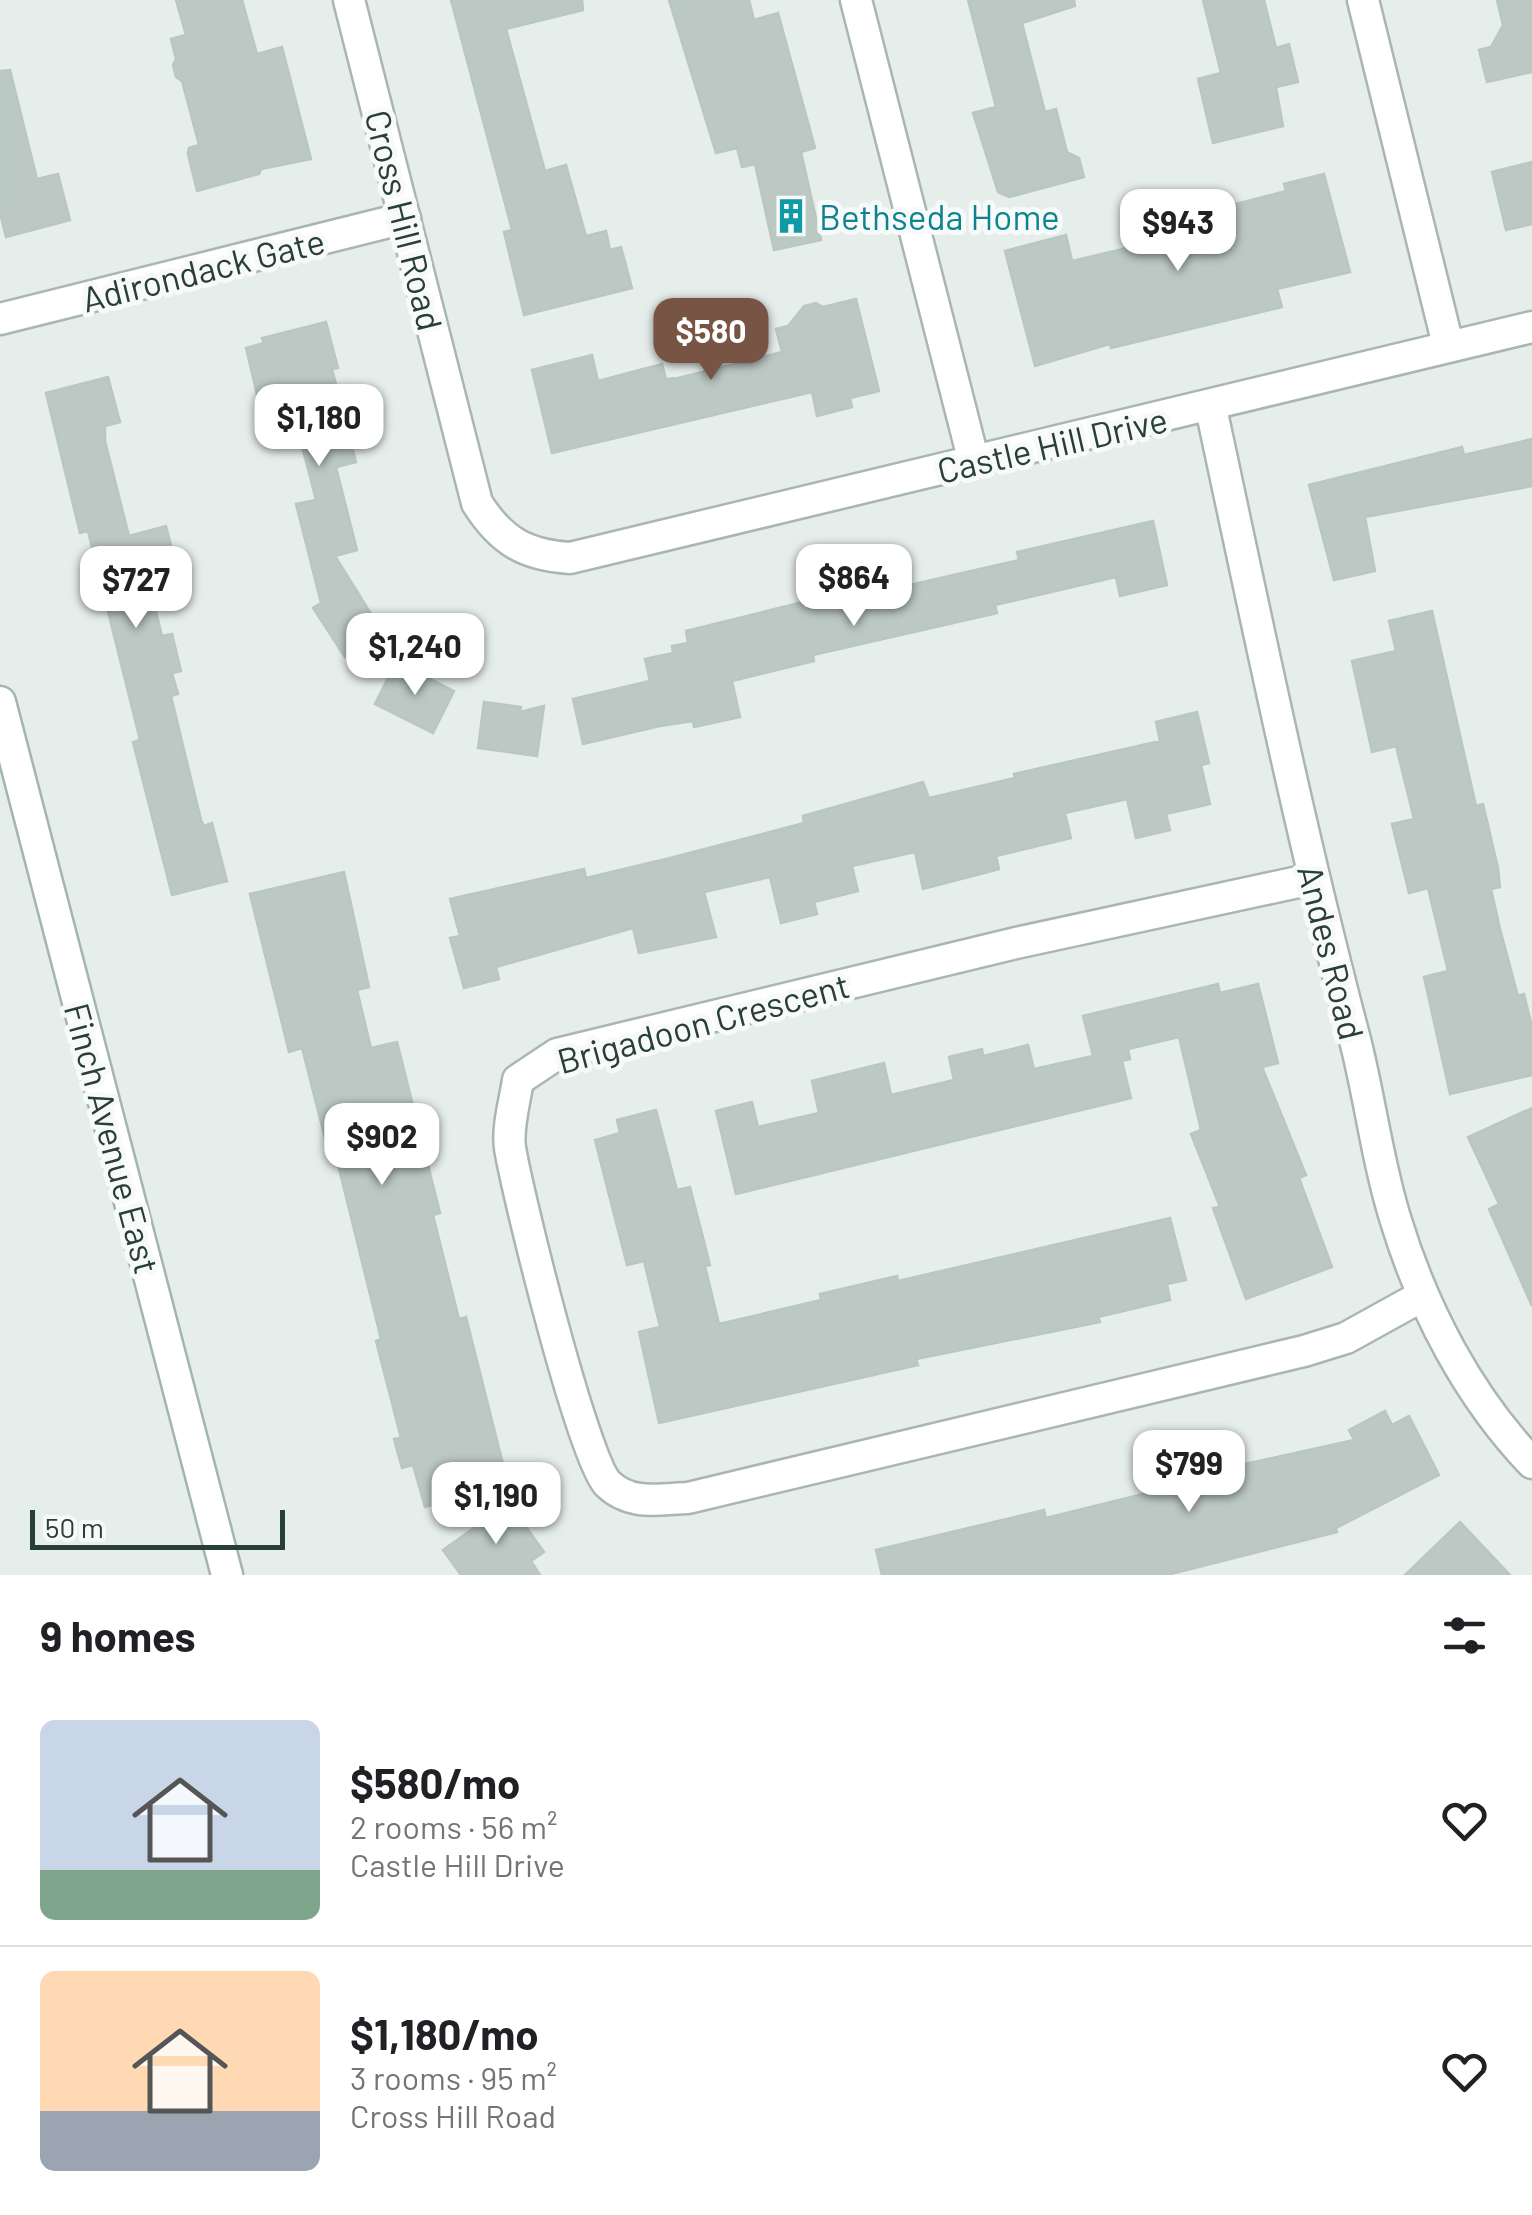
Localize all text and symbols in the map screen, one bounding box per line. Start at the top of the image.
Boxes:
street label: Cross Hill Road [357,106,453,334]
pin: $943 [1119,189,1237,274]
place label: Bethseda Home [819,195,1060,237]
building icon: Bethseda Home [772,197,810,235]
text: $943 [1142,202,1214,240]
street label: Adirondack Gate [77,219,329,319]
pin: $580 [652,298,770,383]
text: $580 [675,311,747,349]
pin: $1,180 [238,384,400,469]
text: $1,180 [277,397,362,435]
street label: Castle Hill Drive [933,397,1171,491]
pin: $864 [795,544,913,629]
pin: $727 [77,546,195,631]
text: $864 [818,557,890,595]
text: $727 [102,559,170,597]
pin: $1,240 [334,613,496,698]
text: $1,240 [368,626,462,664]
street label: Andes Road [1290,860,1374,1044]
street label: Brigadoon Crescent [552,963,854,1081]
street label: Finch Avenue East [57,998,169,1278]
pin: $902 [323,1103,441,1188]
text: $902 [346,1116,418,1154]
pin: $799 [1130,1430,1248,1515]
text: $799 [1155,1443,1223,1481]
pin: $1,190 [415,1462,577,1547]
text: $1,190 [454,1475,538,1513]
scale bar [30,1505,285,1550]
text: 50 m [45,1510,104,1544]
icon: filters [1437,1608,1492,1663]
text: 9 homes [40,1610,196,1660]
text: $580/mo [350,1757,520,1807]
icon: home [120,1760,240,1880]
icon: heart [1437,1793,1492,1848]
text: 2 rooms · 56 m² [350,1807,558,1845]
text: Castle Hill Drive [350,1845,565,1883]
text: $1,180/mo [350,2008,539,2058]
icon: home [120,2011,240,2131]
icon: heart [1437,2044,1492,2099]
text: 3 rooms · 95 m² [350,2058,557,2096]
text: Cross Hill Road [350,2096,556,2134]

